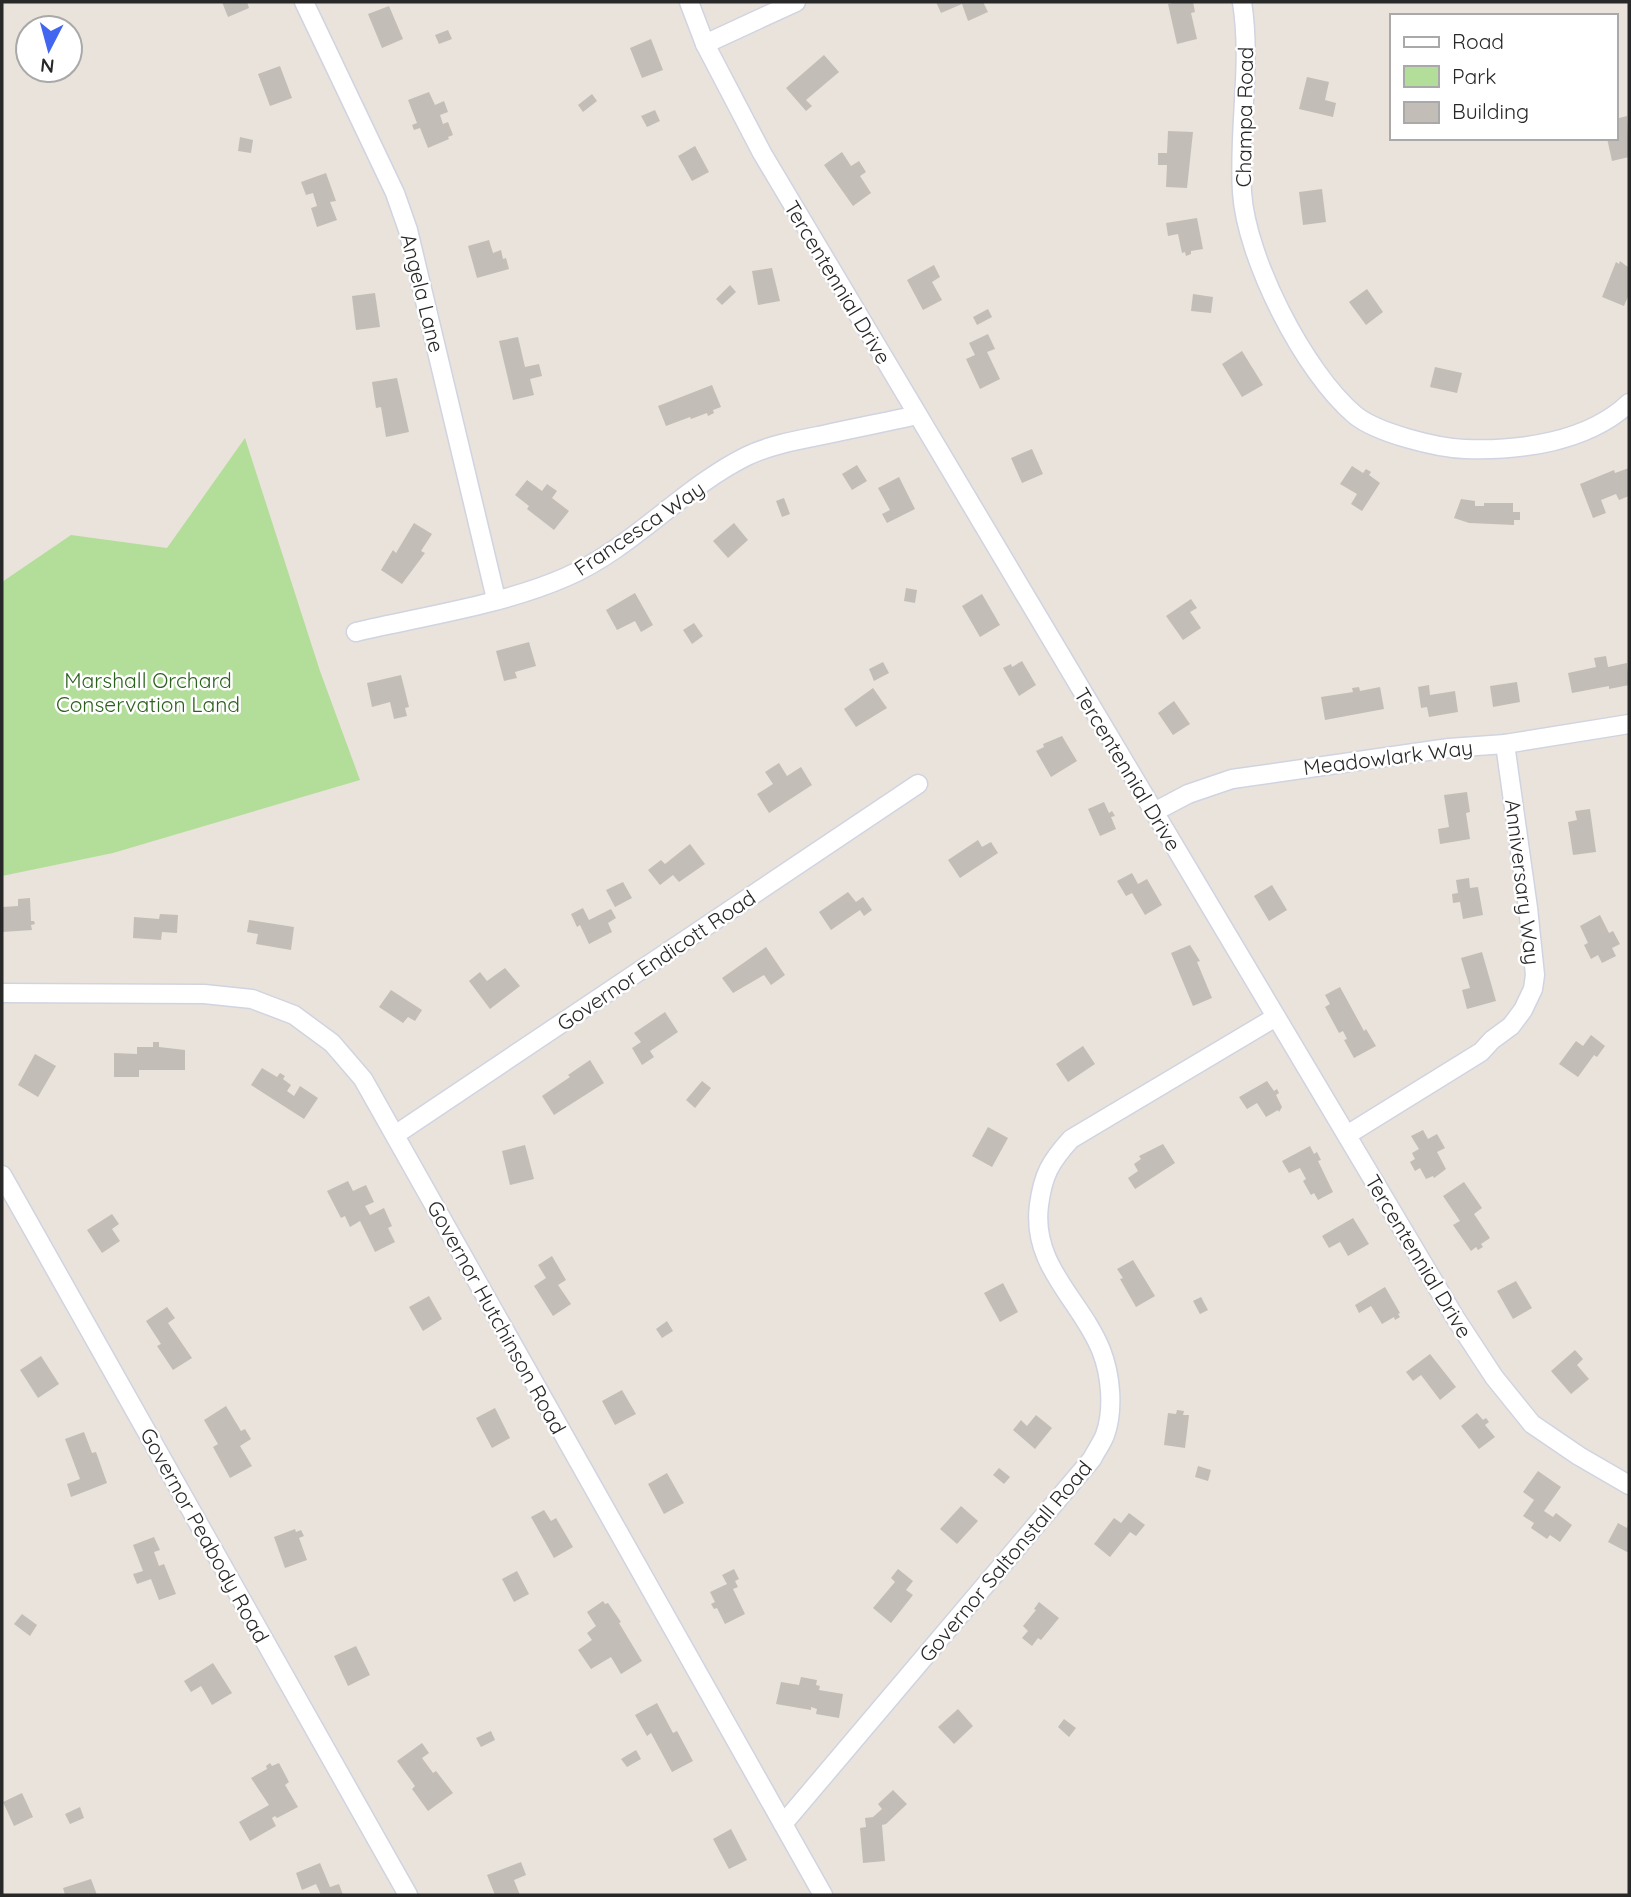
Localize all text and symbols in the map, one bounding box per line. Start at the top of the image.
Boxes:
north arrow [14,14,84,84]
legend [1390,14,1617,140]
text: Road [1452,28,1504,54]
street label: Champa Road [1230,46,1258,188]
text: N [39,53,55,79]
text: Park [1452,63,1496,89]
text: Building [1452,98,1529,124]
street label: Tercentennial Drive [779,196,897,368]
street label: Angela Lane [396,231,450,355]
street label: Francesca Way [569,475,709,581]
park label: Marshall Orchard Conservation Land [56,667,240,717]
street label: Tercentennial Drive [1069,683,1187,855]
street label: Meadowlark Way [1302,734,1474,780]
street label: Anniversary Way [1500,798,1546,966]
street label: Governor Endicott Road [552,884,760,1036]
street label: Tercentennial Drive [1360,1170,1478,1342]
street label: Governor Hutchinson Road [422,1196,572,1438]
street label: Governor Peabody Road [135,1423,275,1647]
street label: Governor Saltonstall Road [913,1455,1097,1667]

